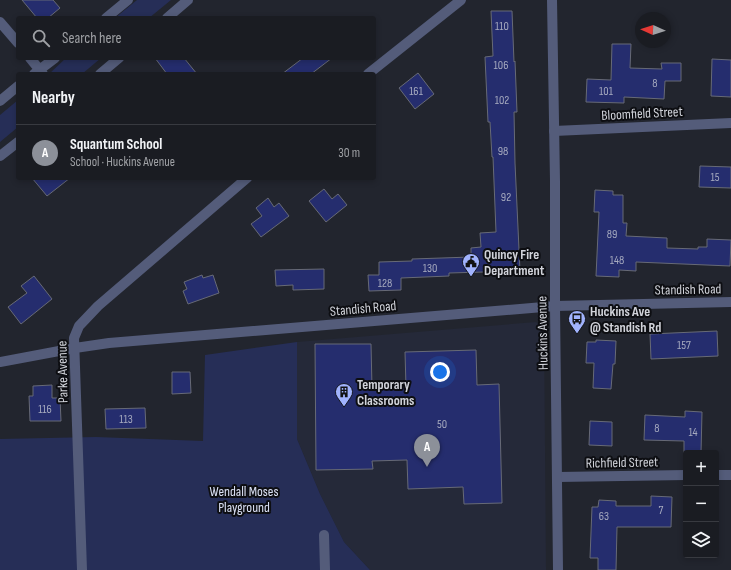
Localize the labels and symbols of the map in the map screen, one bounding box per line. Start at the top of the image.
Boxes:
north arrow [635,12,671,48]
house number: 110 [495,19,509,34]
house number: 106 [494,58,508,73]
house number: 8 [652,76,658,91]
house number: 161 [409,84,424,99]
house number: 101 [599,84,614,99]
house number: 102 [495,93,509,108]
street label: Bloomfield Street [601,103,683,124]
house number: 98 [498,144,508,159]
house number: 15 [710,170,720,185]
house number: 92 [501,190,511,205]
house number: 89 [607,227,617,242]
place label: Quincy Fire Department [484,246,545,279]
public building icon: Quincy Fire Department [461,252,481,277]
house number: 148 [610,253,624,268]
house number: 130 [423,261,437,276]
house number: 128 [378,276,392,291]
street label: Standish Road [655,280,722,299]
street label: Huckins Avenue [533,296,552,370]
street label: Standish Road [329,297,397,320]
place label: Huckins Ave @ Standish Rd [590,303,661,336]
bus stop icon: Huckins Ave @ Standish Rd [567,309,587,334]
house number: 157 [677,338,691,353]
street label: Parke Avenue [53,341,72,403]
your location [430,362,450,382]
place label: Temporary Classrooms [357,376,414,409]
building icon: Temporary Classrooms [334,382,354,407]
house number: 116 [38,402,52,417]
house number: 113 [119,412,133,427]
house number: 50 [437,417,447,432]
house number: 8 [654,421,660,436]
house number: 14 [688,425,698,440]
pin: A [414,434,440,467]
street label: Richfield Street [586,453,658,472]
park label: Wendall Moses Playground [210,483,278,516]
house number: 7 [659,503,664,518]
house number: 63 [599,509,609,524]

